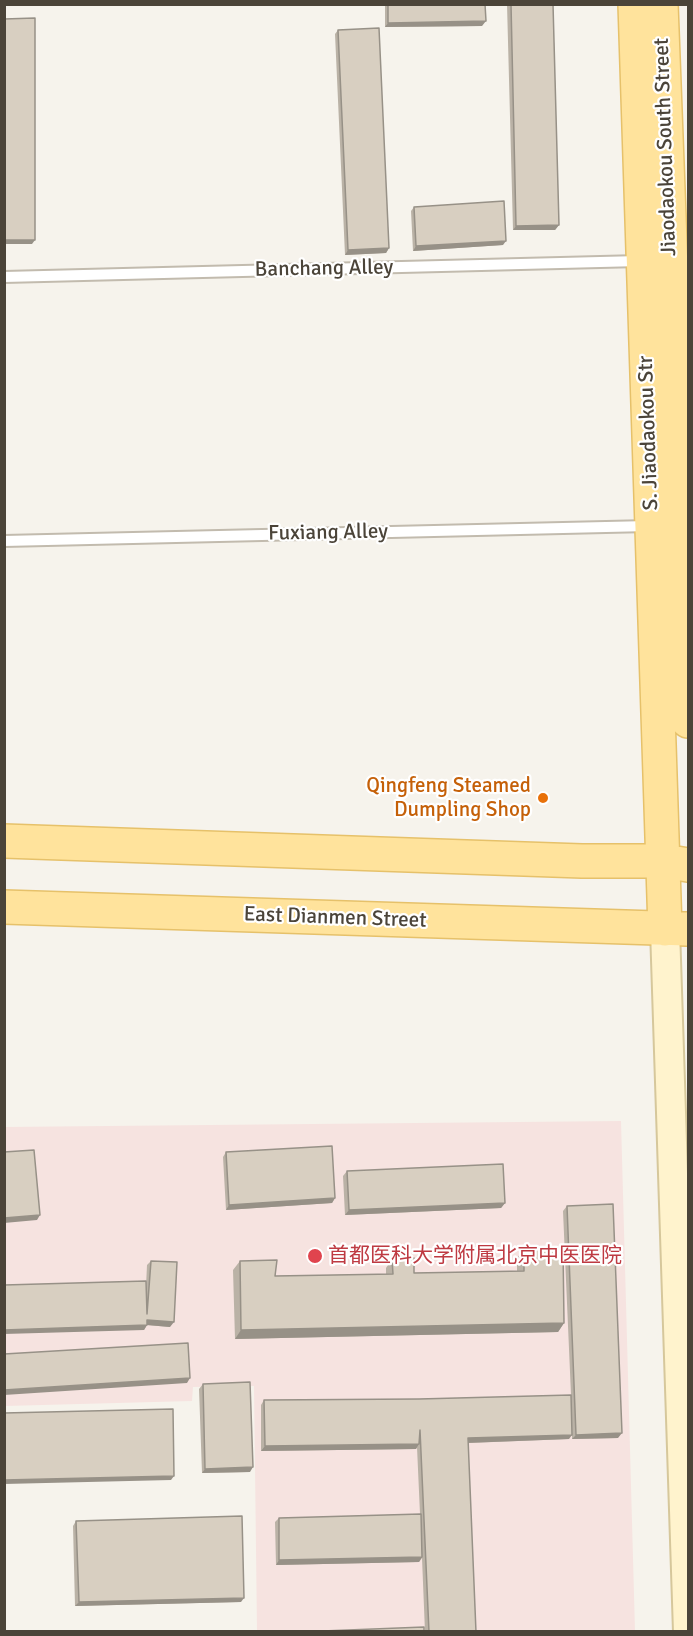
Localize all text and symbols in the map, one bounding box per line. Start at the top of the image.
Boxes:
street label: Jiaodaokou South Street [650,37,682,257]
street label: Banchang Alley [255,255,393,283]
street label: S. Jiaodaokou Str [634,355,664,511]
street label: Fuxiang Alley [268,519,388,547]
place label: Qingfeng Steamed Dumpling Shop [366,773,531,823]
marker: Qingfeng Steamed Dumpling Shop [536,791,550,805]
street label: East Dianmen Street [243,902,427,934]
place label: 首都医科大学附属北京中医医院 [328,1243,622,1269]
marker: 首都医科大学附属北京中医医院 [306,1247,324,1265]

